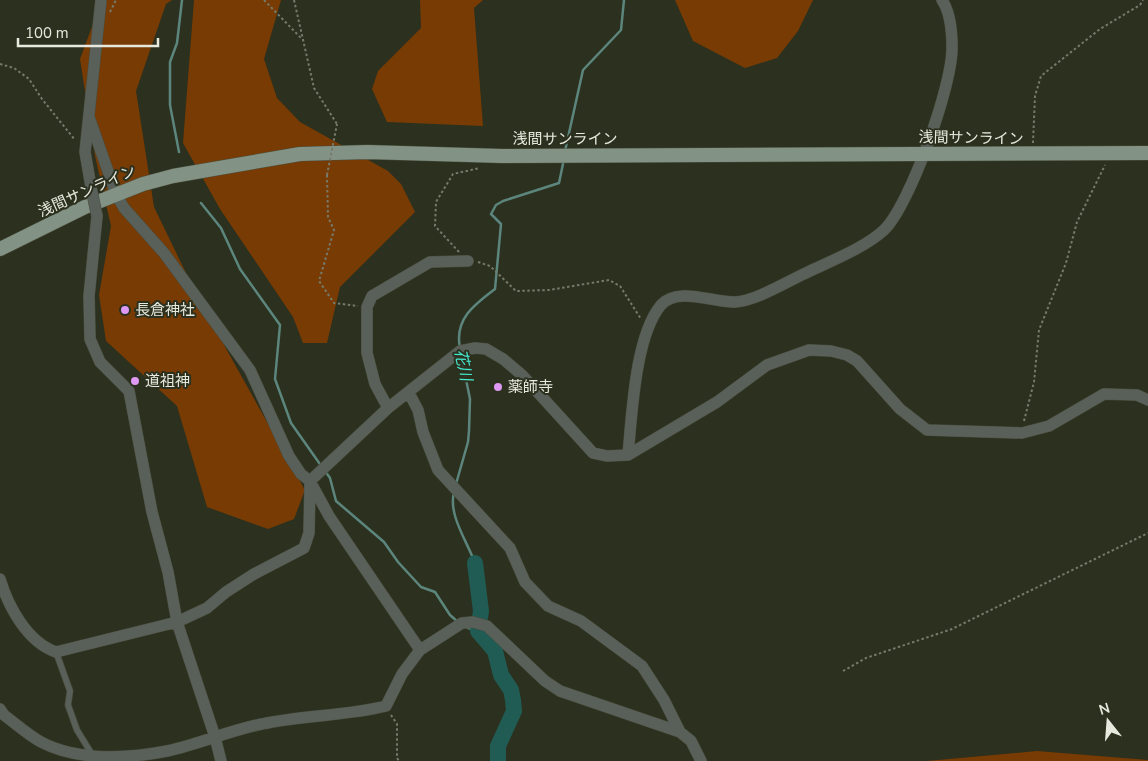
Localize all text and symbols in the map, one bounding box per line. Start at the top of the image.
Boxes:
scale bar [18,15,158,47]
text: 100 m [25,23,69,43]
street label: 浅間サンライン [918,127,1024,149]
street label: 浅間サンライン [512,129,618,149]
street label: 浅間サンライン [35,161,139,221]
place label: 長倉神社 [135,300,195,320]
marker: 長倉神社 [119,304,131,316]
water label: 花川 [449,347,478,385]
place label: 道祖神 [145,371,190,391]
marker: 道祖神 [129,375,141,387]
place label: 薬師寺 [508,377,553,397]
marker: 薬師寺 [492,381,504,393]
north arrow [1083,696,1133,746]
text: N [1097,698,1112,720]

